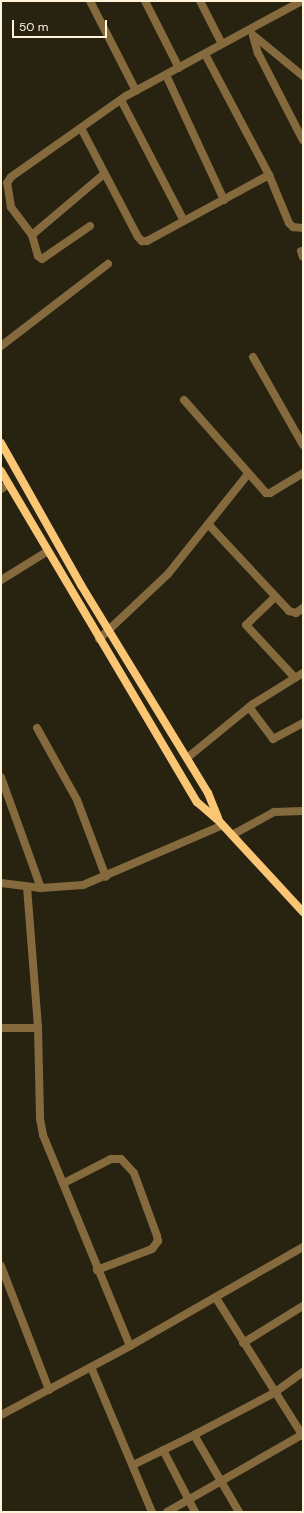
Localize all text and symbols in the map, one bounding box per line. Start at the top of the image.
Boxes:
scale bar [14,12,109,38]
text: 50 m [19,19,48,35]

